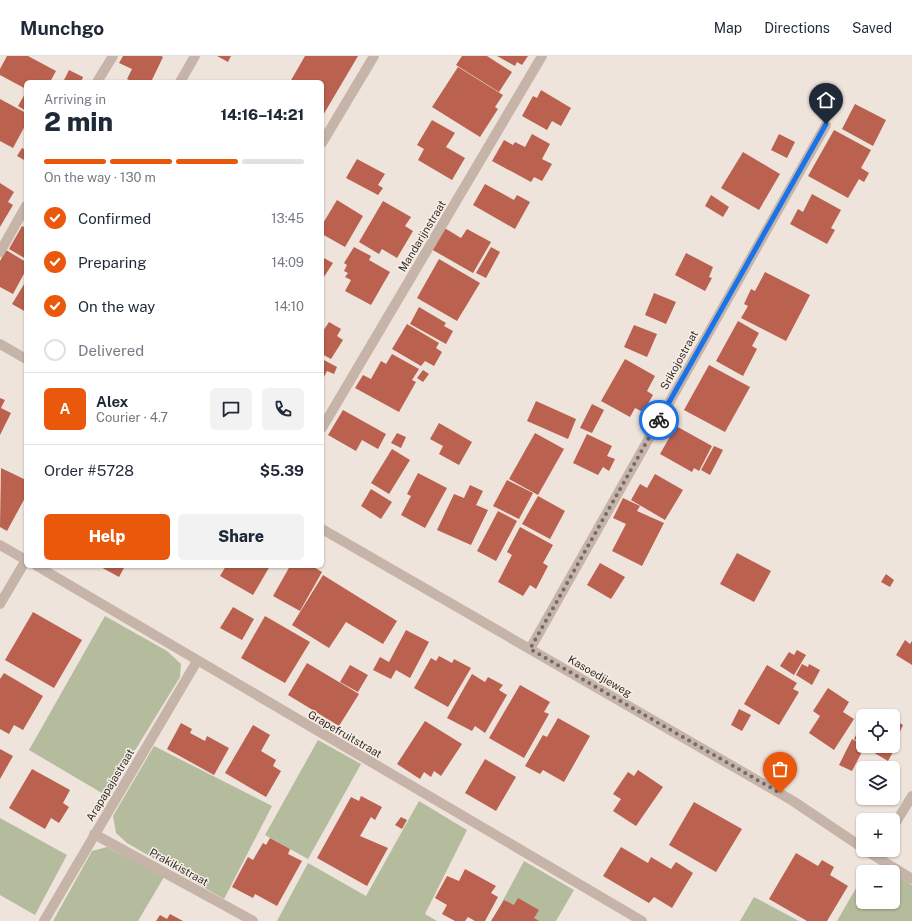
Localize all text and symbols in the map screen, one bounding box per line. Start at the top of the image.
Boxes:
text: Munchgo [20,17,104,39]
text: Map [714,20,742,36]
text: Directions [764,20,830,36]
text: Saved [852,20,892,36]
pin [809,83,843,124]
icon: home [815,89,837,111]
text: Arriving in [44,92,106,107]
text: 2 min [44,106,113,137]
text: 14:16–14:21 [221,106,304,123]
text: On the way · 130 m [44,170,156,185]
street label: Mandarijnstraat [396,198,448,274]
icon: check [44,207,66,229]
text: Confirmed [78,210,151,227]
text: 13:45 [271,211,304,226]
icon: check [44,251,66,273]
text: Preparing [78,254,147,271]
text: 14:09 [272,255,304,270]
icon: check [44,295,66,317]
text: On the way [78,298,155,315]
text: 14:10 [274,299,304,314]
street label: Srikojostraat [658,328,700,392]
text: Delivered [78,342,144,359]
button: chat [210,388,252,430]
button: phone [262,388,304,430]
text: Alex [96,393,128,410]
text: A [60,400,70,417]
courier [639,400,679,440]
icon: bike [648,409,670,431]
text: Courier · 4.7 [96,410,168,425]
text: Order #5728 [44,462,134,479]
text: $5.39 [260,462,304,479]
button: Help [44,514,170,560]
button: Share [178,514,304,560]
street label: Kasoedjieweg [566,653,634,699]
street label: Grapefruitstraat [306,708,384,760]
map controls [856,709,900,909]
button: locate [856,709,900,753]
street label: Arapapajastraat [84,747,136,823]
pin [763,752,797,793]
icon: bag [769,758,791,780]
button: layers [856,761,900,805]
button: + [856,813,900,857]
street label: Prakikistraat [148,846,210,888]
button: − [856,865,900,909]

